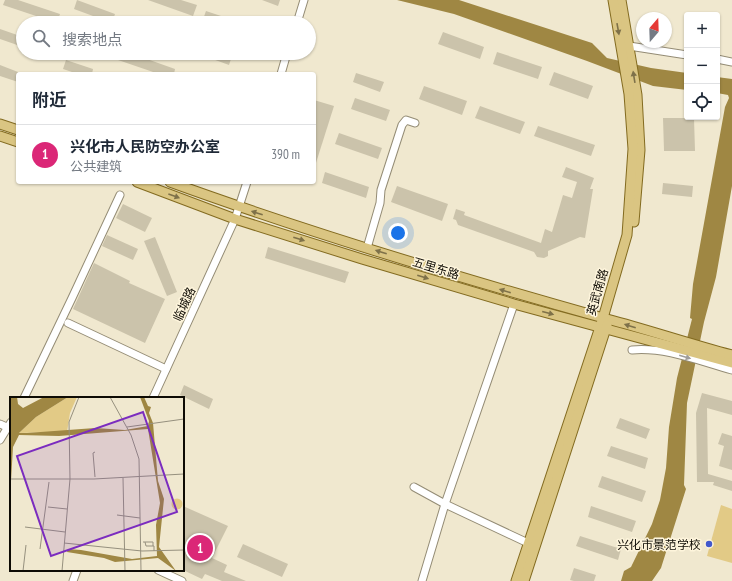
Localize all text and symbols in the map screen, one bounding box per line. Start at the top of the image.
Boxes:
north arrow [636,12,672,48]
map controls [684,12,720,120]
button: + [684,12,720,48]
search box [16,16,316,60]
one-way arrow [615,23,621,36]
icon: search [30,27,52,49]
text: 搜索地点 [62,30,122,49]
button: − [684,48,720,84]
one-way arrow [631,71,637,83]
button: locate [684,84,720,120]
text: 附近 [32,89,66,111]
text: 兴化市人民防空办公室 [70,137,220,156]
text: 1 [42,146,48,163]
text: 390 m [271,146,300,163]
text: 公共建筑 [70,158,122,175]
one-way arrow [168,193,180,199]
one-way arrow [251,210,263,216]
your location [388,223,408,243]
one-way arrow [293,236,305,242]
one-way arrow [375,249,387,255]
street label: 五里东路 [411,254,461,282]
street label: 英武南路 [583,267,611,317]
one-way arrow [417,274,429,280]
street label: 临城路 [170,285,198,323]
one-way arrow [499,288,511,294]
one-way arrow [542,310,554,316]
one-way arrow [624,323,636,329]
one-way arrow [679,354,691,360]
inset map [10,397,184,571]
pin: 1 [187,533,213,563]
place label: 兴化市景范学校 [617,537,701,552]
marker: 兴化市景范学校 [704,539,714,549]

